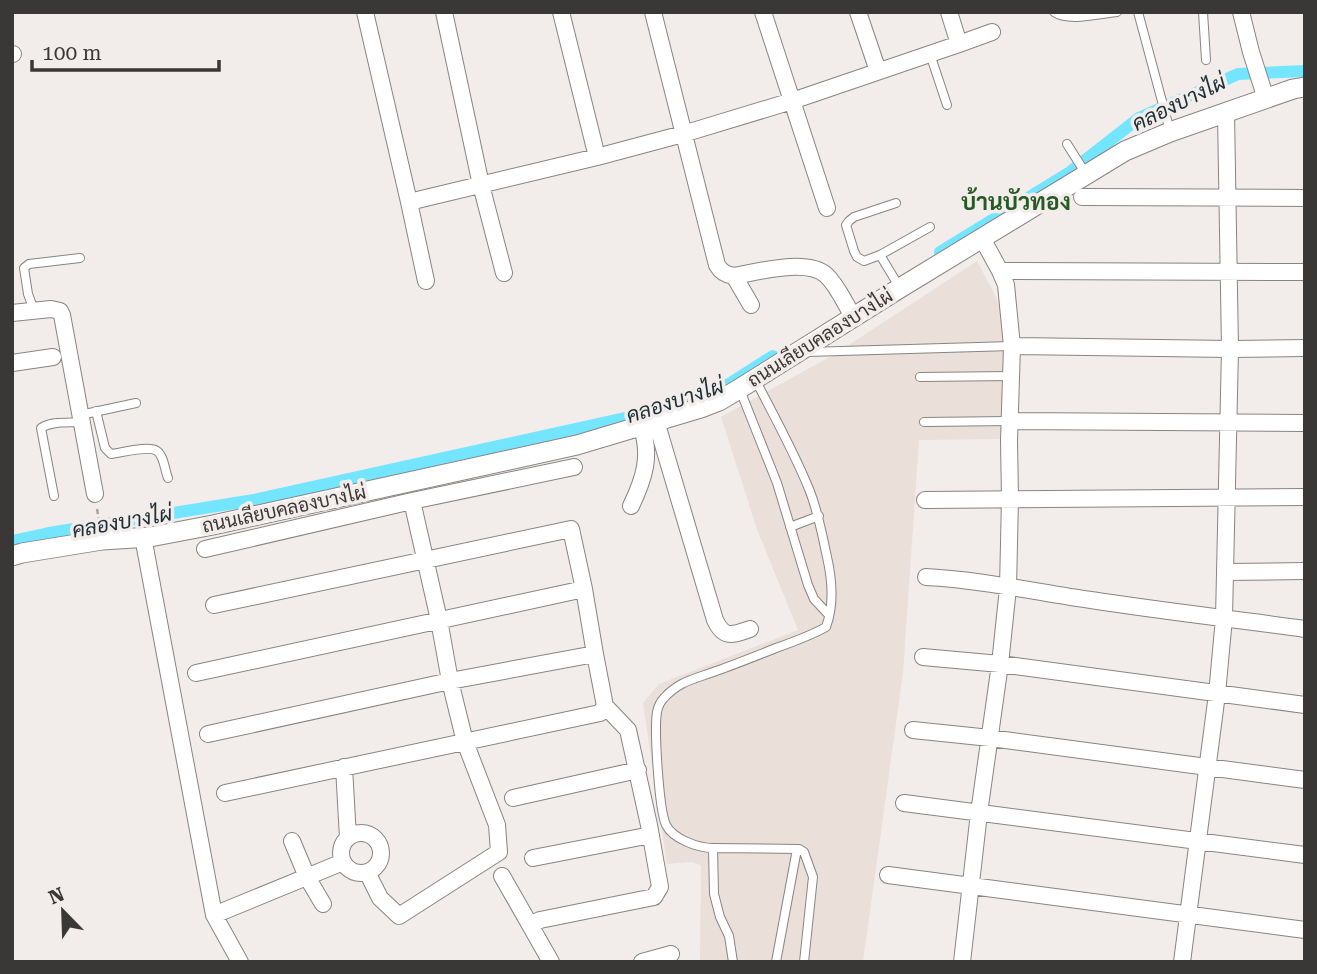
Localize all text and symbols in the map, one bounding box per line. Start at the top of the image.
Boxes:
scale bar [32,28,219,72]
text: 100 m [42,41,102,65]
water label: คลองบางไผ่ [1128,69,1231,136]
district label: บ้านบัวทอง [961,186,1071,216]
street label: ถนนเลียบคลองบางไผ่ [743,283,897,392]
water label: คลองบางไผ่ [623,373,728,428]
street label: ถนนเลียบคลองบางไผ่ [200,479,368,538]
water label: คลองบางไผ่ [70,500,175,543]
north arrow [28,876,98,946]
text: N [45,882,68,909]

